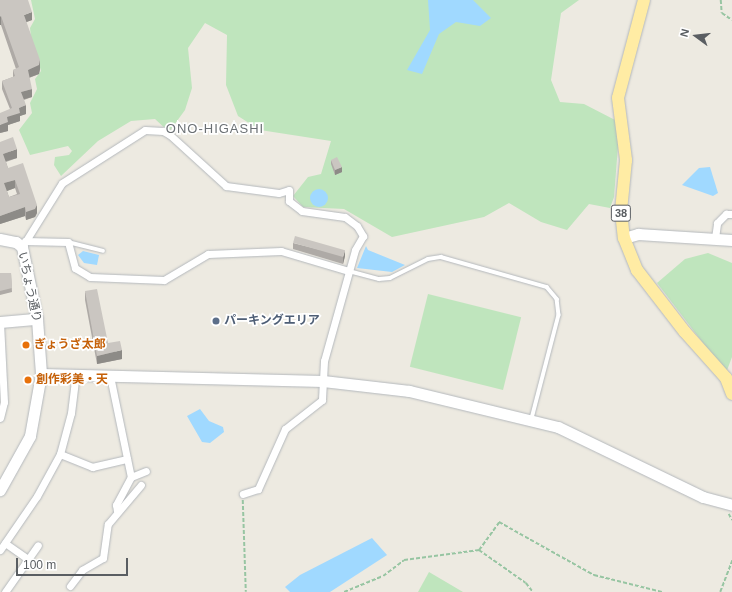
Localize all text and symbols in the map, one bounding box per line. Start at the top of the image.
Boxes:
north arrow [676,16,716,56]
text: N [678,28,691,38]
district label: ONO-HIGASHI [166,121,264,137]
road number: 38 [610,204,632,222]
street label: いちょう通り [14,250,44,324]
place label: パーキングエリア [224,314,320,328]
marker: パーキングエリア [211,316,221,326]
place label: ぎょうざ太郎 [34,338,106,352]
marker: ぎょうざ太郎 [21,340,31,350]
place label: 創作彩美・天 [36,373,108,387]
marker: 創作彩美・天 [23,375,33,385]
scale bar [18,550,130,576]
text: 100 m [23,558,56,572]

